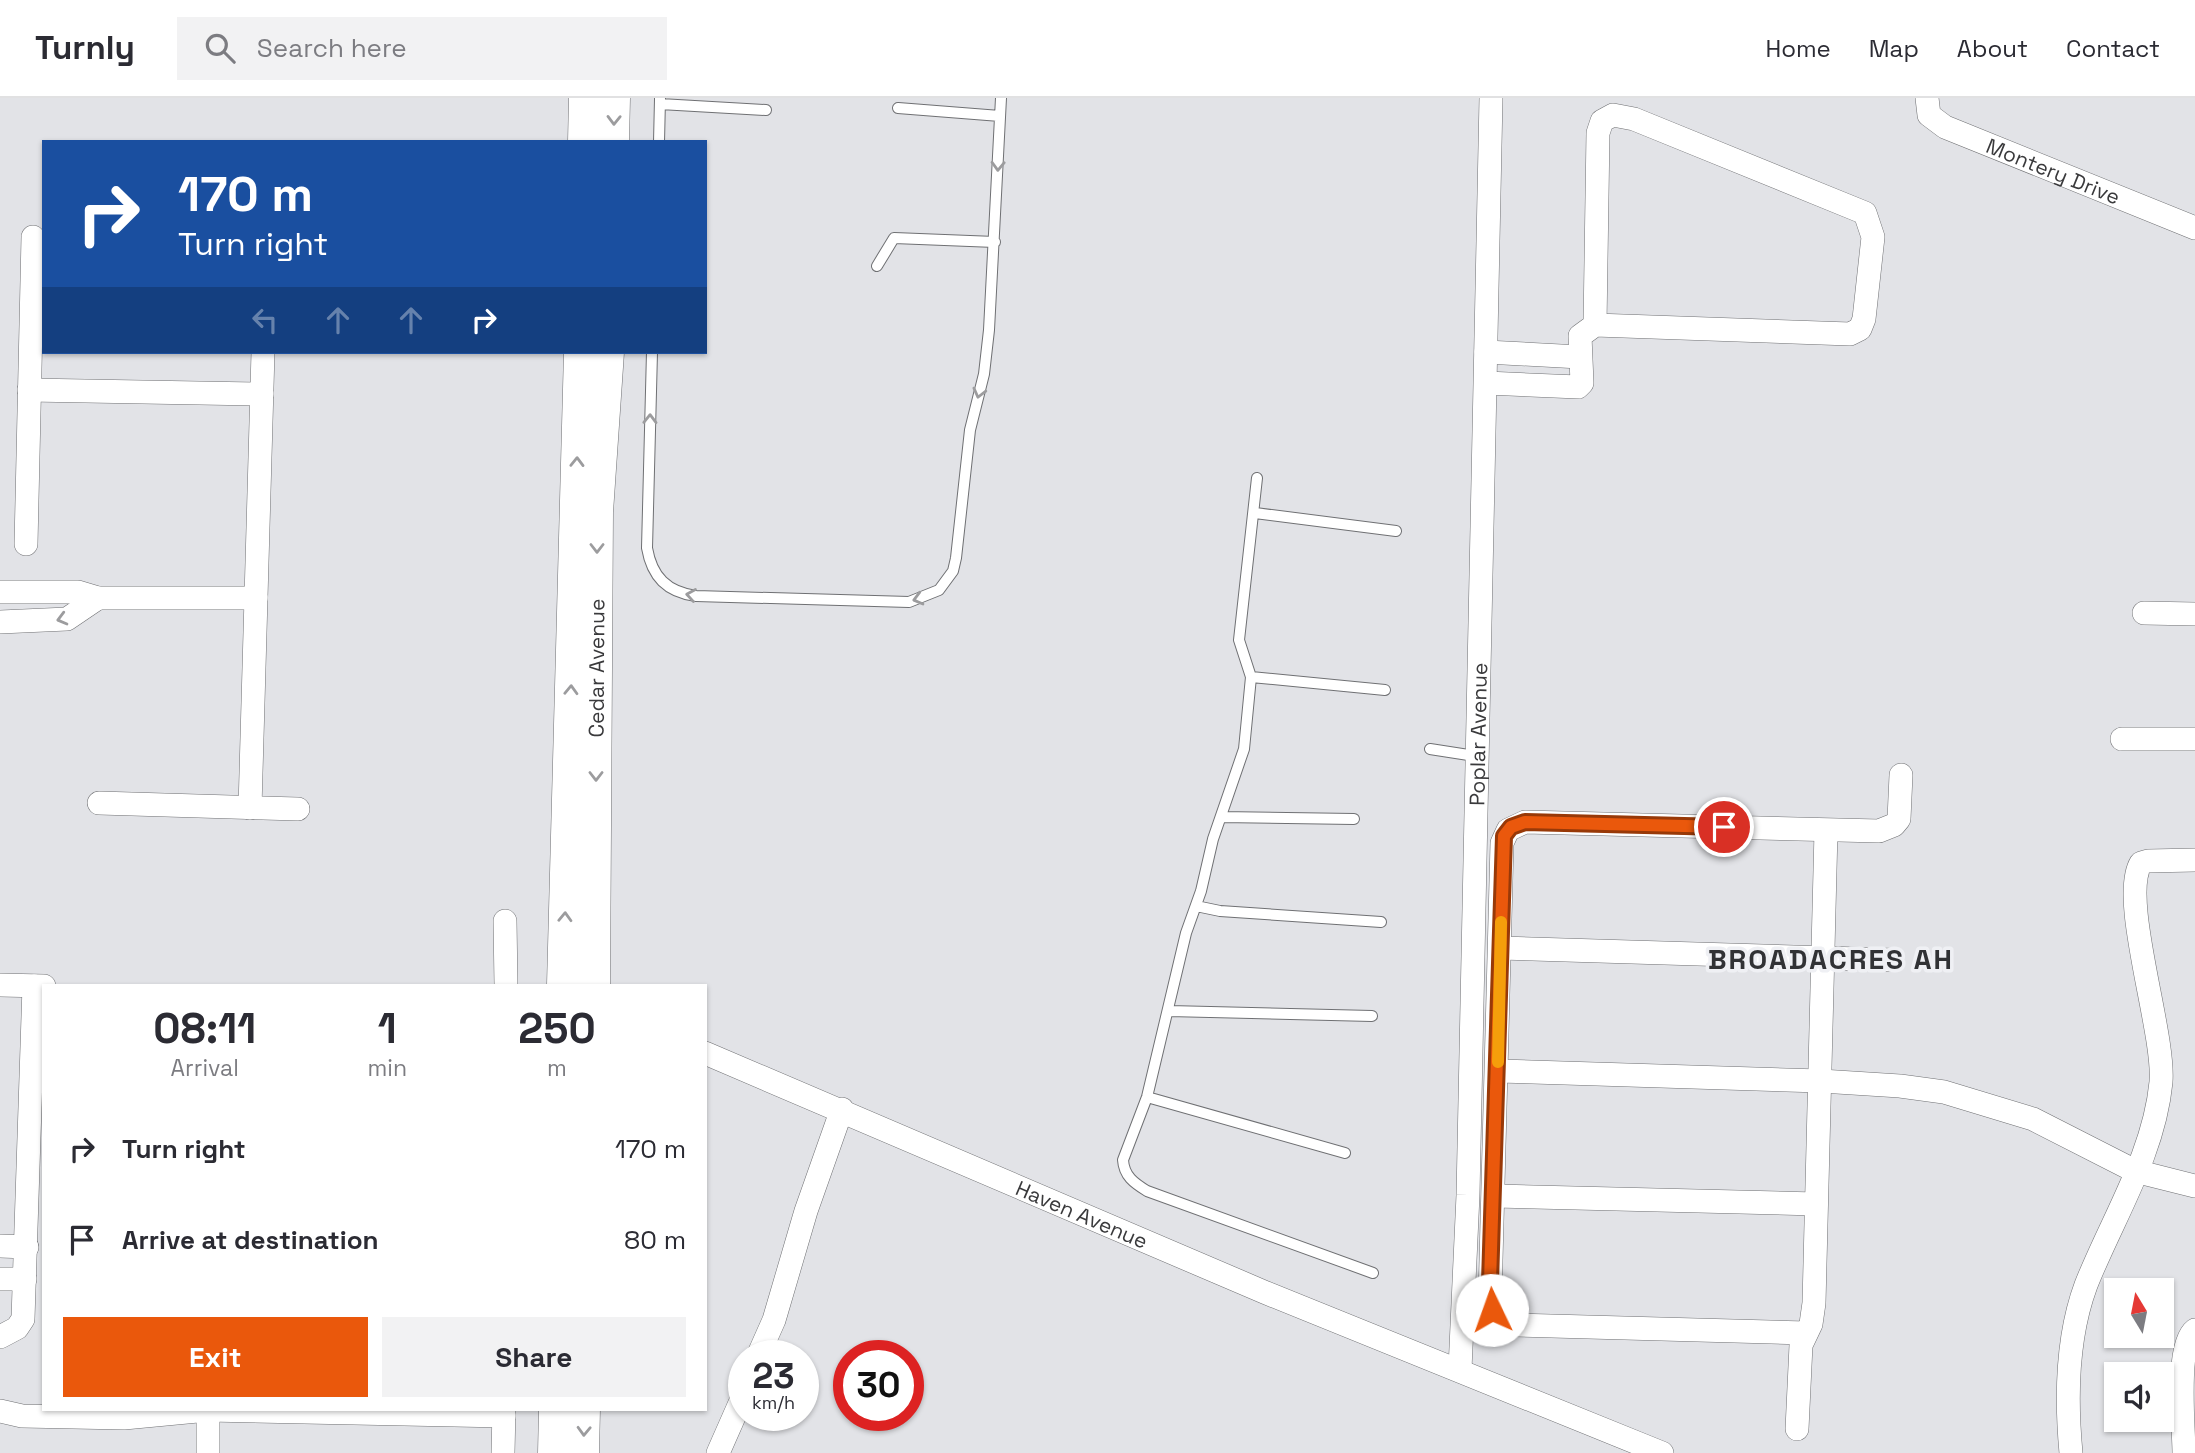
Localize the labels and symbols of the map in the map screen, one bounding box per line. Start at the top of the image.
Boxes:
one-way arrow [606,115,621,126]
street label: Montery Drive [1982,132,2124,210]
one-way arrow [990,161,1005,172]
one-way arrow [973,386,987,398]
one-way arrow [643,413,658,424]
one-way arrow [570,456,585,467]
one-way arrow [589,544,605,554]
one-way arrow [685,588,697,603]
one-way arrow [912,591,924,605]
street label: Cedar Avenue [582,599,610,737]
one-way arrow [56,611,68,625]
street label: Poplar Avenue [1463,662,1493,806]
one-way arrow [564,684,579,695]
one-way arrow [588,771,604,782]
pin [1694,797,1754,857]
one-way arrow [557,911,572,922]
district label: BROADACRES AH [1708,941,1954,977]
street label: Haven Avenue [1012,1174,1152,1254]
position arrow [1455,1273,1529,1347]
north arrow [2104,1278,2174,1348]
speed limit sign: 30 [833,1340,924,1431]
one-way arrow [576,1426,591,1437]

